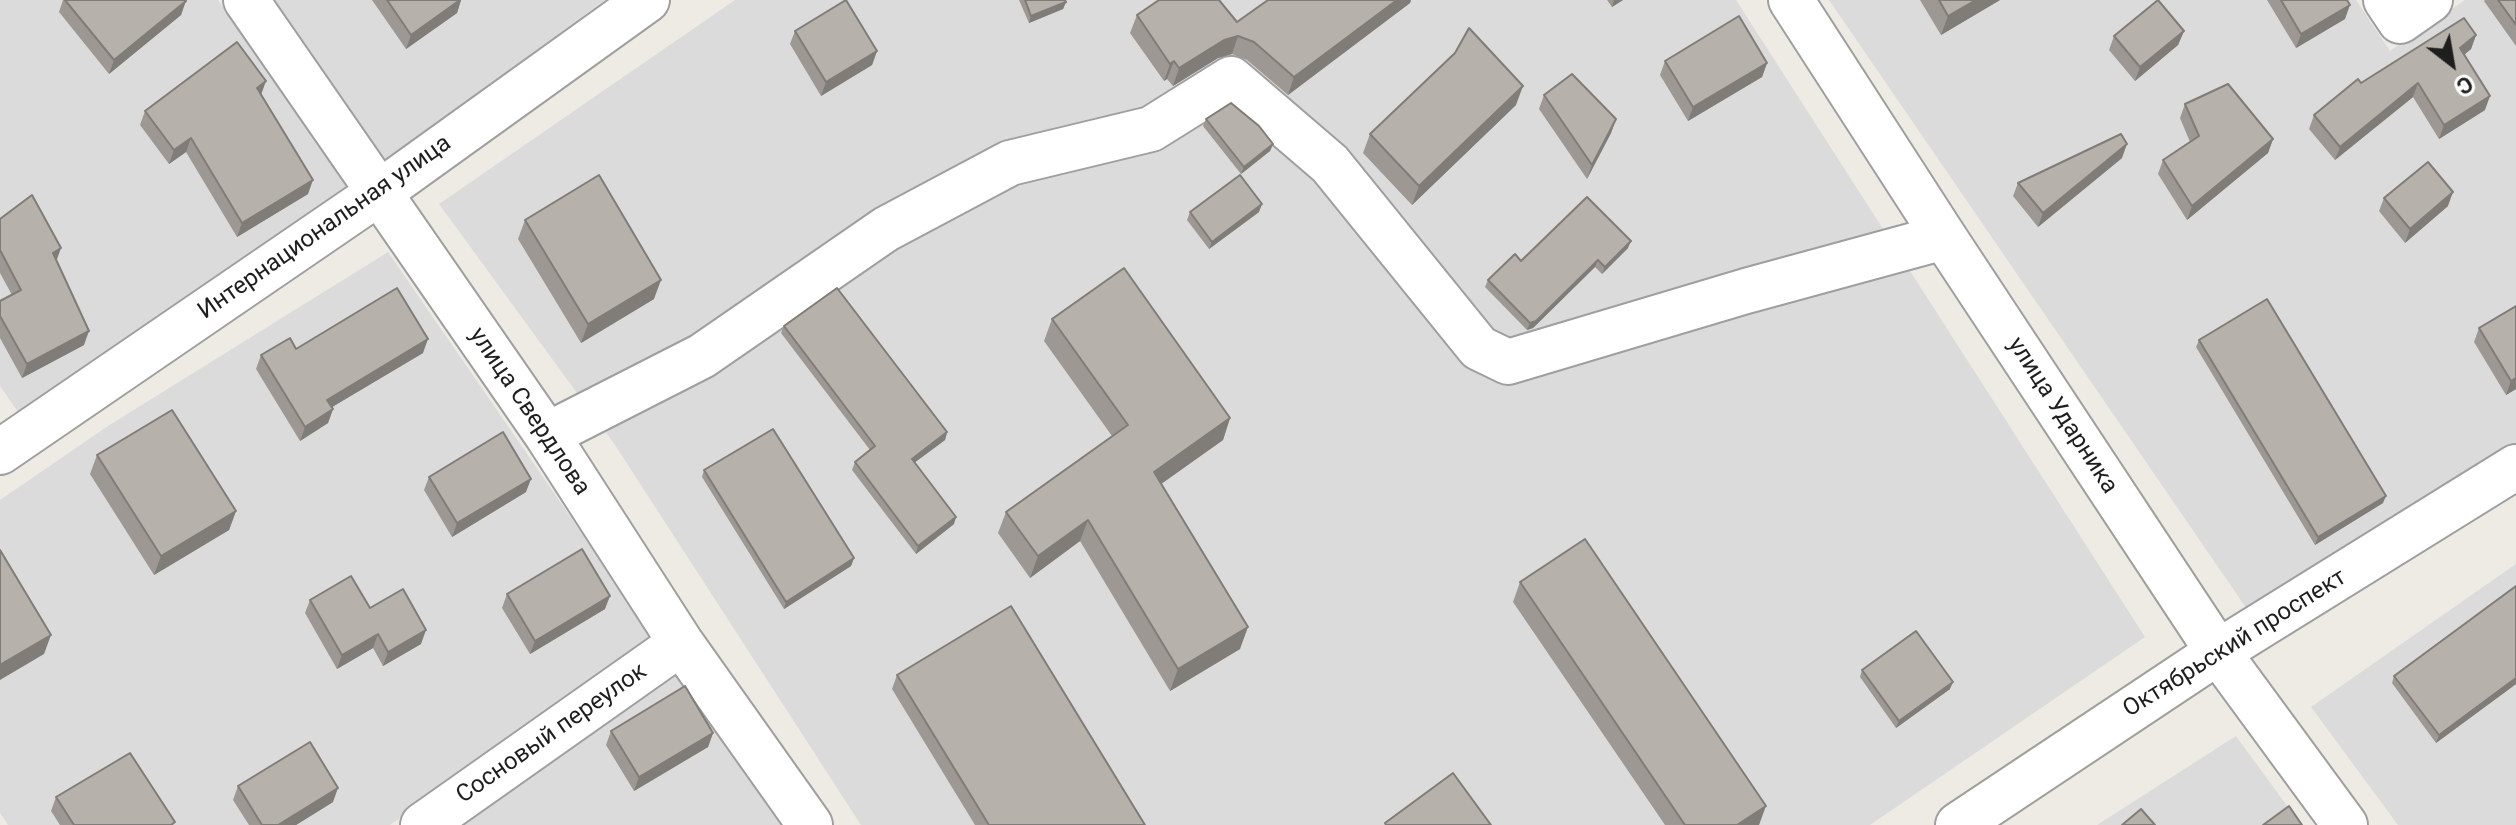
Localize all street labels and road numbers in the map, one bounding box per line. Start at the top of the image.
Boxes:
street label: Интернациональная улица [193,130,457,326]
street label: улица Свердлова [462,323,596,501]
street label: улица Ударника [2001,332,2123,500]
street label: Октябрьский проспект [2118,564,2352,724]
street label: Сосновый переулок [451,658,653,810]

